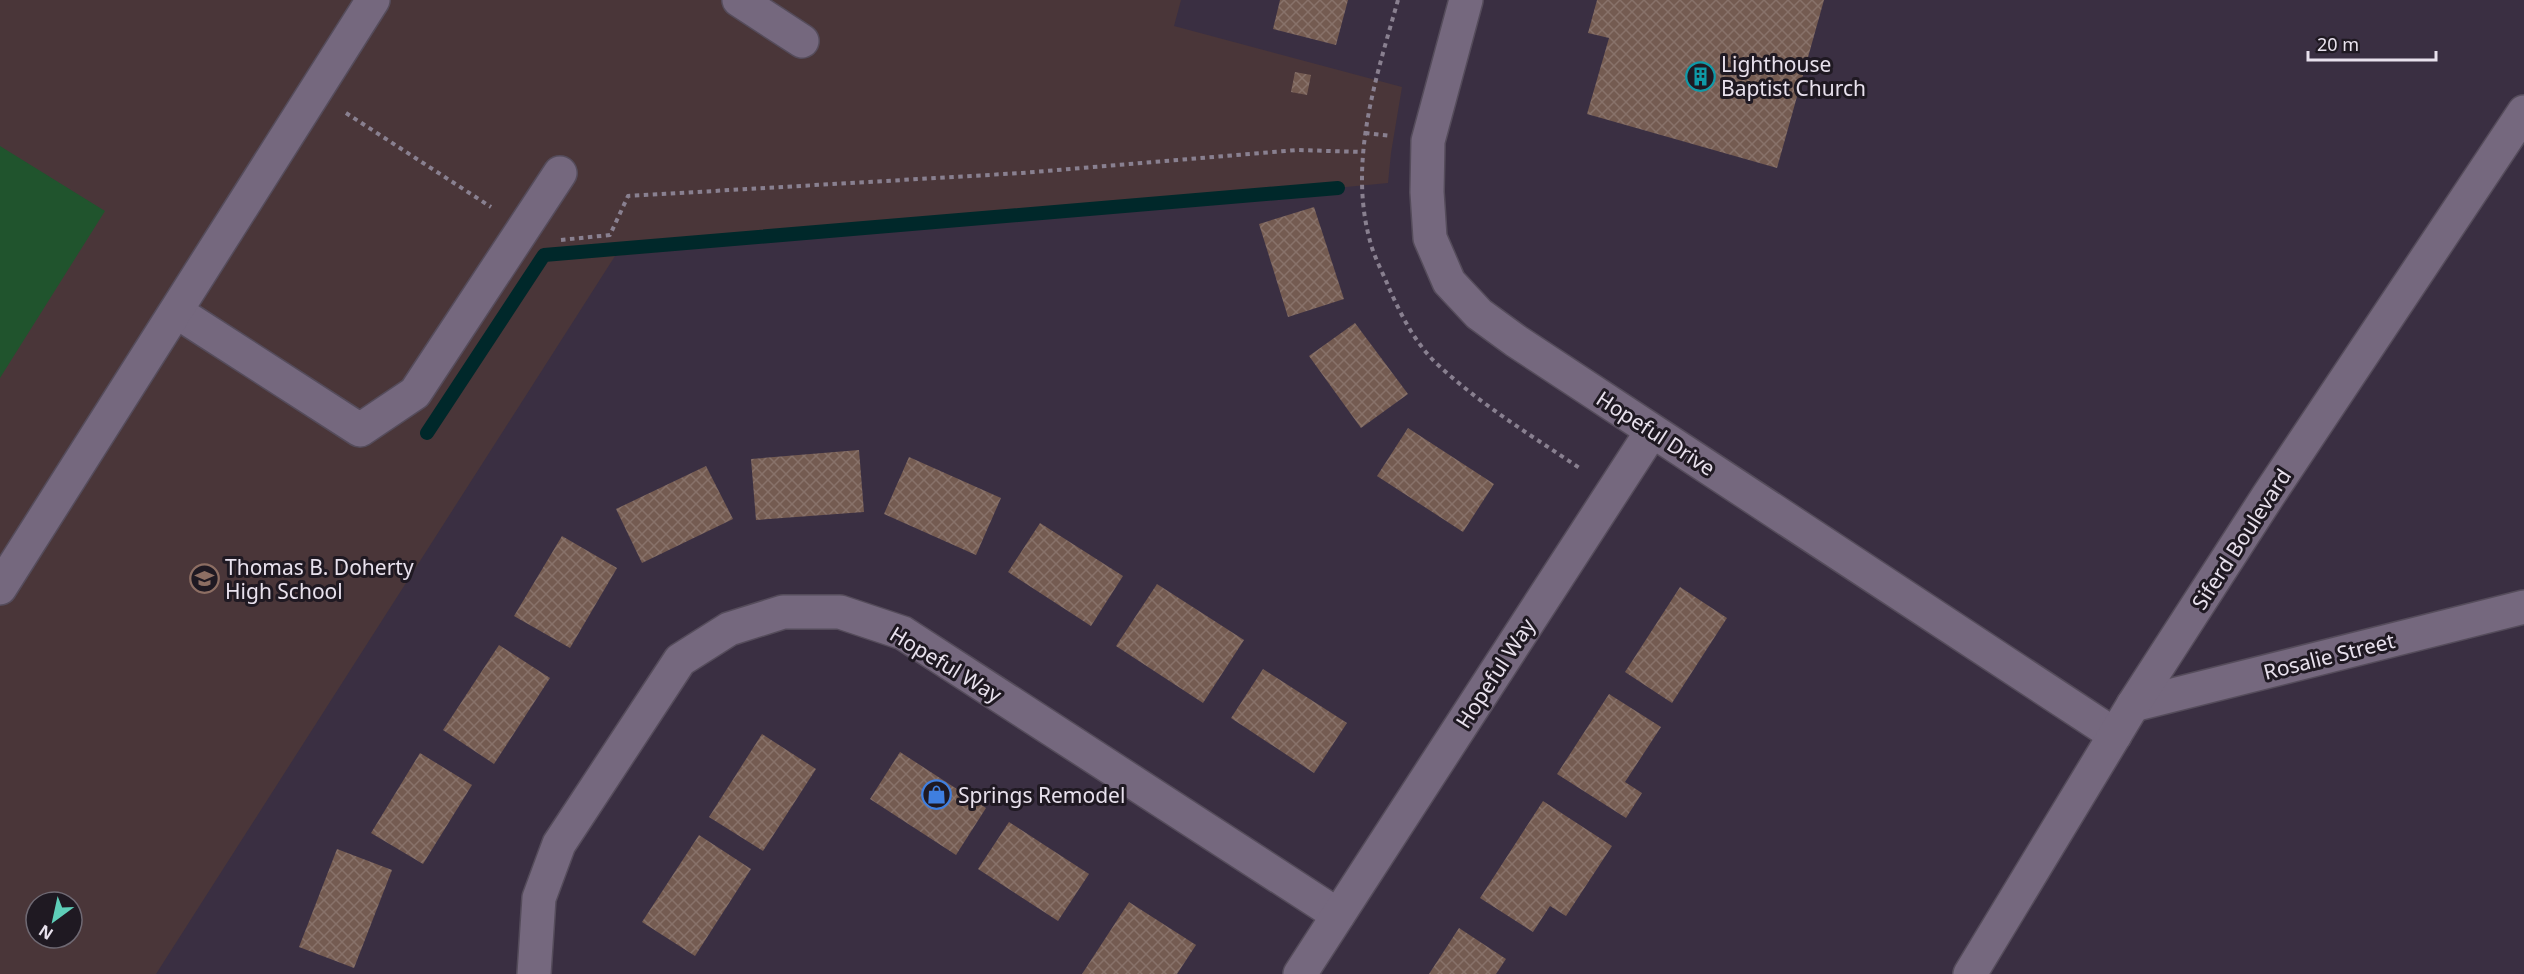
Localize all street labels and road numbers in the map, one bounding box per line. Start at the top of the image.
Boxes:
street label: Hopeful Drive [1591,384,1721,482]
street label: Siferd Boulevard [2185,463,2297,615]
street label: Hopeful Way [1449,612,1541,733]
street label: Hopeful Way [885,620,1007,709]
street label: Rosalie Street [2260,626,2398,686]

